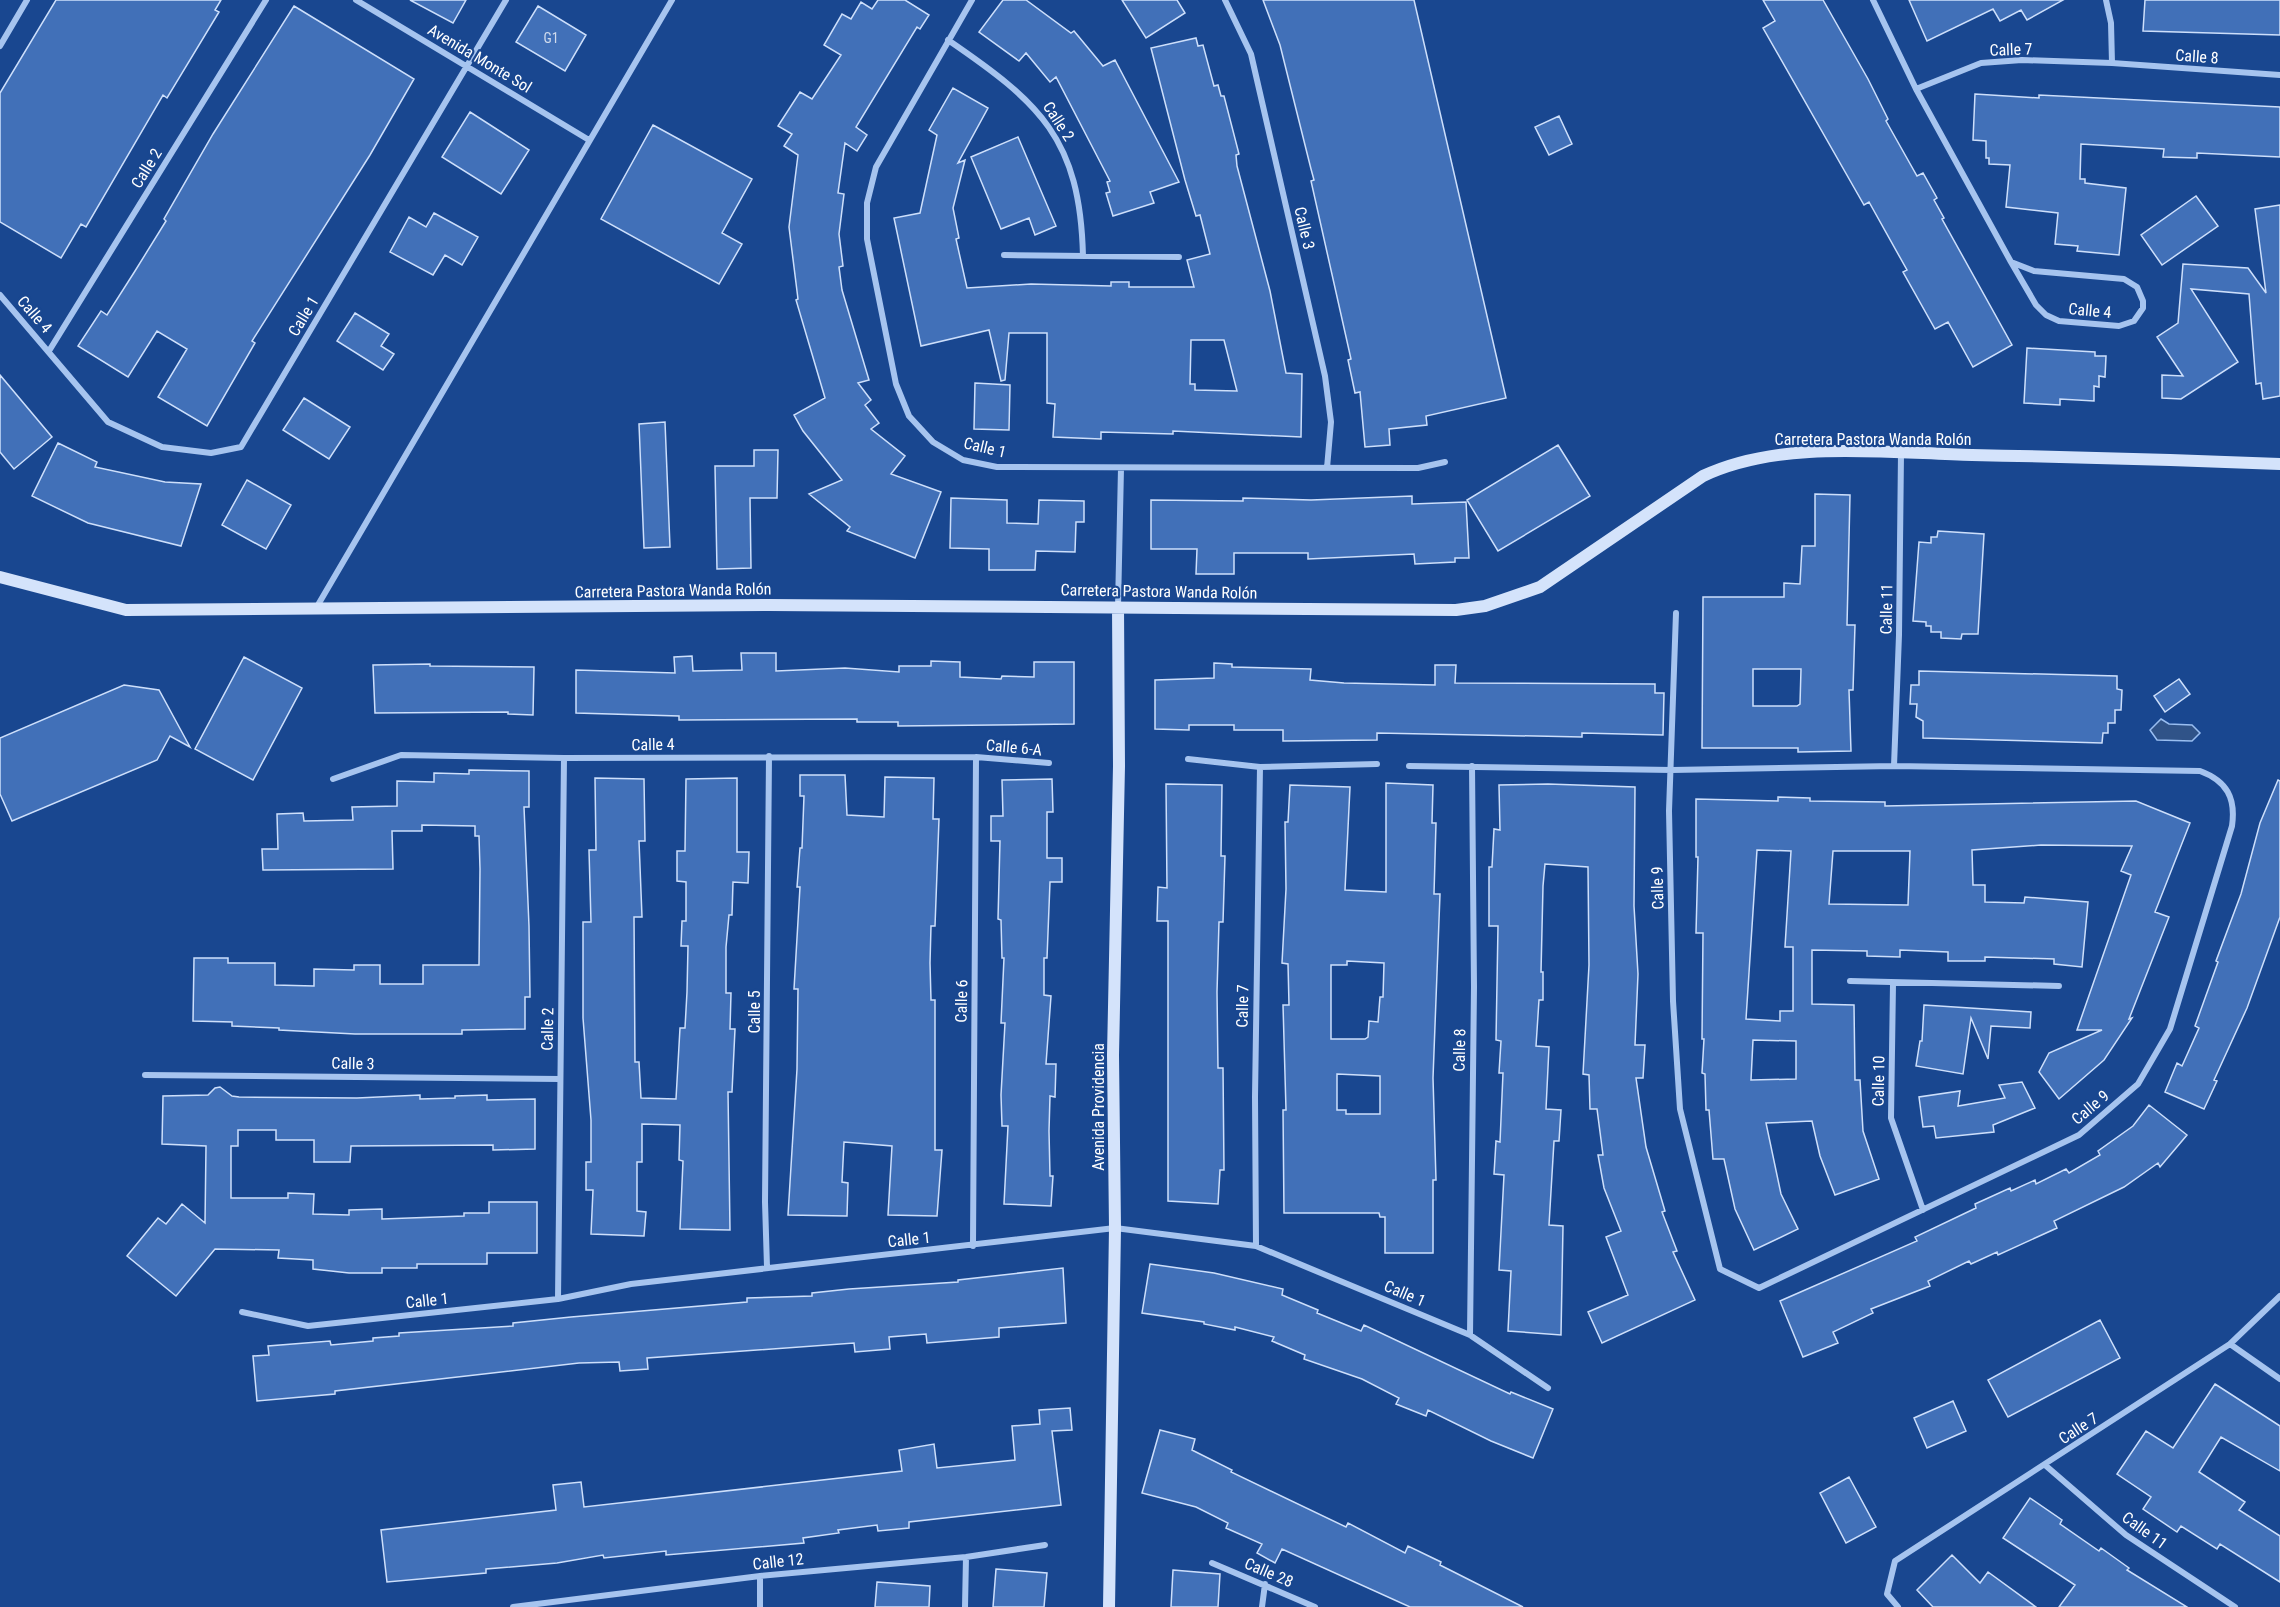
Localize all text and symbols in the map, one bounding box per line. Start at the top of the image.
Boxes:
street label: Avenida Monte Sol [424,20,535,97]
house number: G1 [543,30,559,46]
street label: Calle 7 [1989,39,2033,60]
street label: Calle 8 [2175,46,2219,67]
street label: Calle 2 [1039,98,1078,145]
street label: Calle 2 [127,145,166,192]
street label: Calle 3 [1290,205,1319,251]
street label: Calle 4 [13,292,56,337]
street label: Calle 1 [284,293,323,340]
street label: Calle 4 [2068,299,2112,322]
street label: Carretera Pastora Wanda Rolón [1775,430,1971,449]
street label: Calle 1 [962,433,1008,462]
street label: Carretera Pastora Wanda Rolón [574,579,772,602]
street label: Carretera Pastora Wanda Rolón [1060,580,1258,603]
street label: Calle 11 [1877,583,1896,635]
street label: Calle 4 [631,735,675,754]
street label: Calle 6-A [985,736,1043,759]
street label: Calle 9 [1648,866,1667,910]
street label: Calle 6 [952,979,971,1023]
street label: Calle 7 [1233,984,1252,1028]
street label: Calle 5 [745,990,764,1034]
street label: Calle 2 [538,1007,557,1051]
street label: Calle 8 [1450,1028,1469,1072]
street label: Avenida Providencia [1089,1043,1108,1171]
street label: Calle 3 [331,1054,375,1073]
street label: Calle 10 [1869,1055,1888,1107]
street label: Calle 9 [2068,1086,2113,1129]
street label: Calle 1 [887,1228,932,1251]
street label: Calle 1 [1381,1276,1428,1311]
street label: Calle 1 [405,1289,450,1312]
street label: Calle 7 [2055,1409,2102,1448]
street label: Calle 11 [2118,1508,2171,1553]
street label: Calle 12 [752,1549,805,1574]
street label: Calle 28 [1242,1554,1296,1591]

